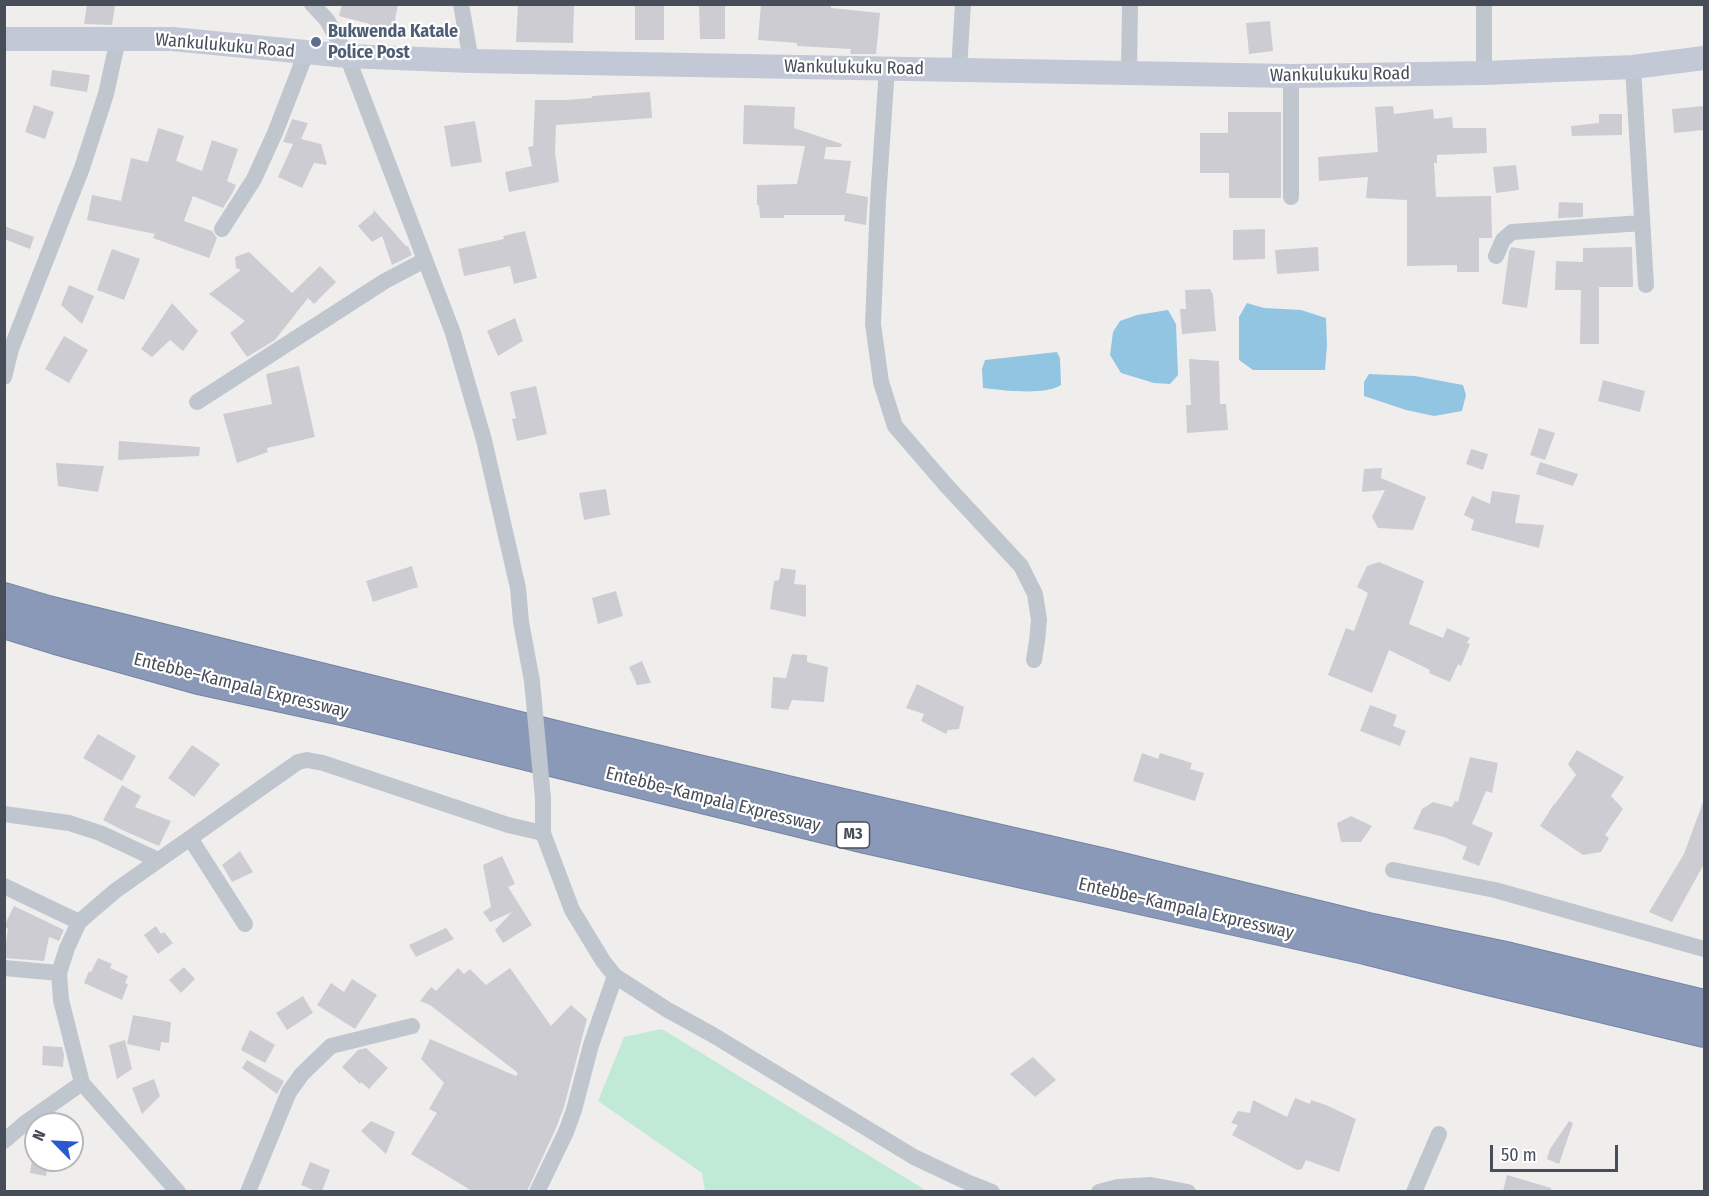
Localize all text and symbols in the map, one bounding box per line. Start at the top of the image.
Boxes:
place label: Bukwenda Katale Police Post [328,21,458,63]
street label: Wankulukuku Road [154,29,296,63]
marker: Bukwenda Katale Police Post [309,35,323,49]
street label: Wankulukuku Road [784,56,924,80]
street label: Wankulukuku Road [1270,63,1410,87]
street label: Entebbe–Kampala Expressway [131,649,351,723]
street label: Entebbe–Kampala Expressway [603,763,823,837]
road number: M3 [836,822,870,848]
street label: Entebbe–Kampala Expressway [1076,874,1296,944]
north arrow [24,1112,84,1172]
text: N [28,1127,50,1144]
scale bar [1493,1133,1620,1171]
text: 50 m [1501,1144,1537,1166]

